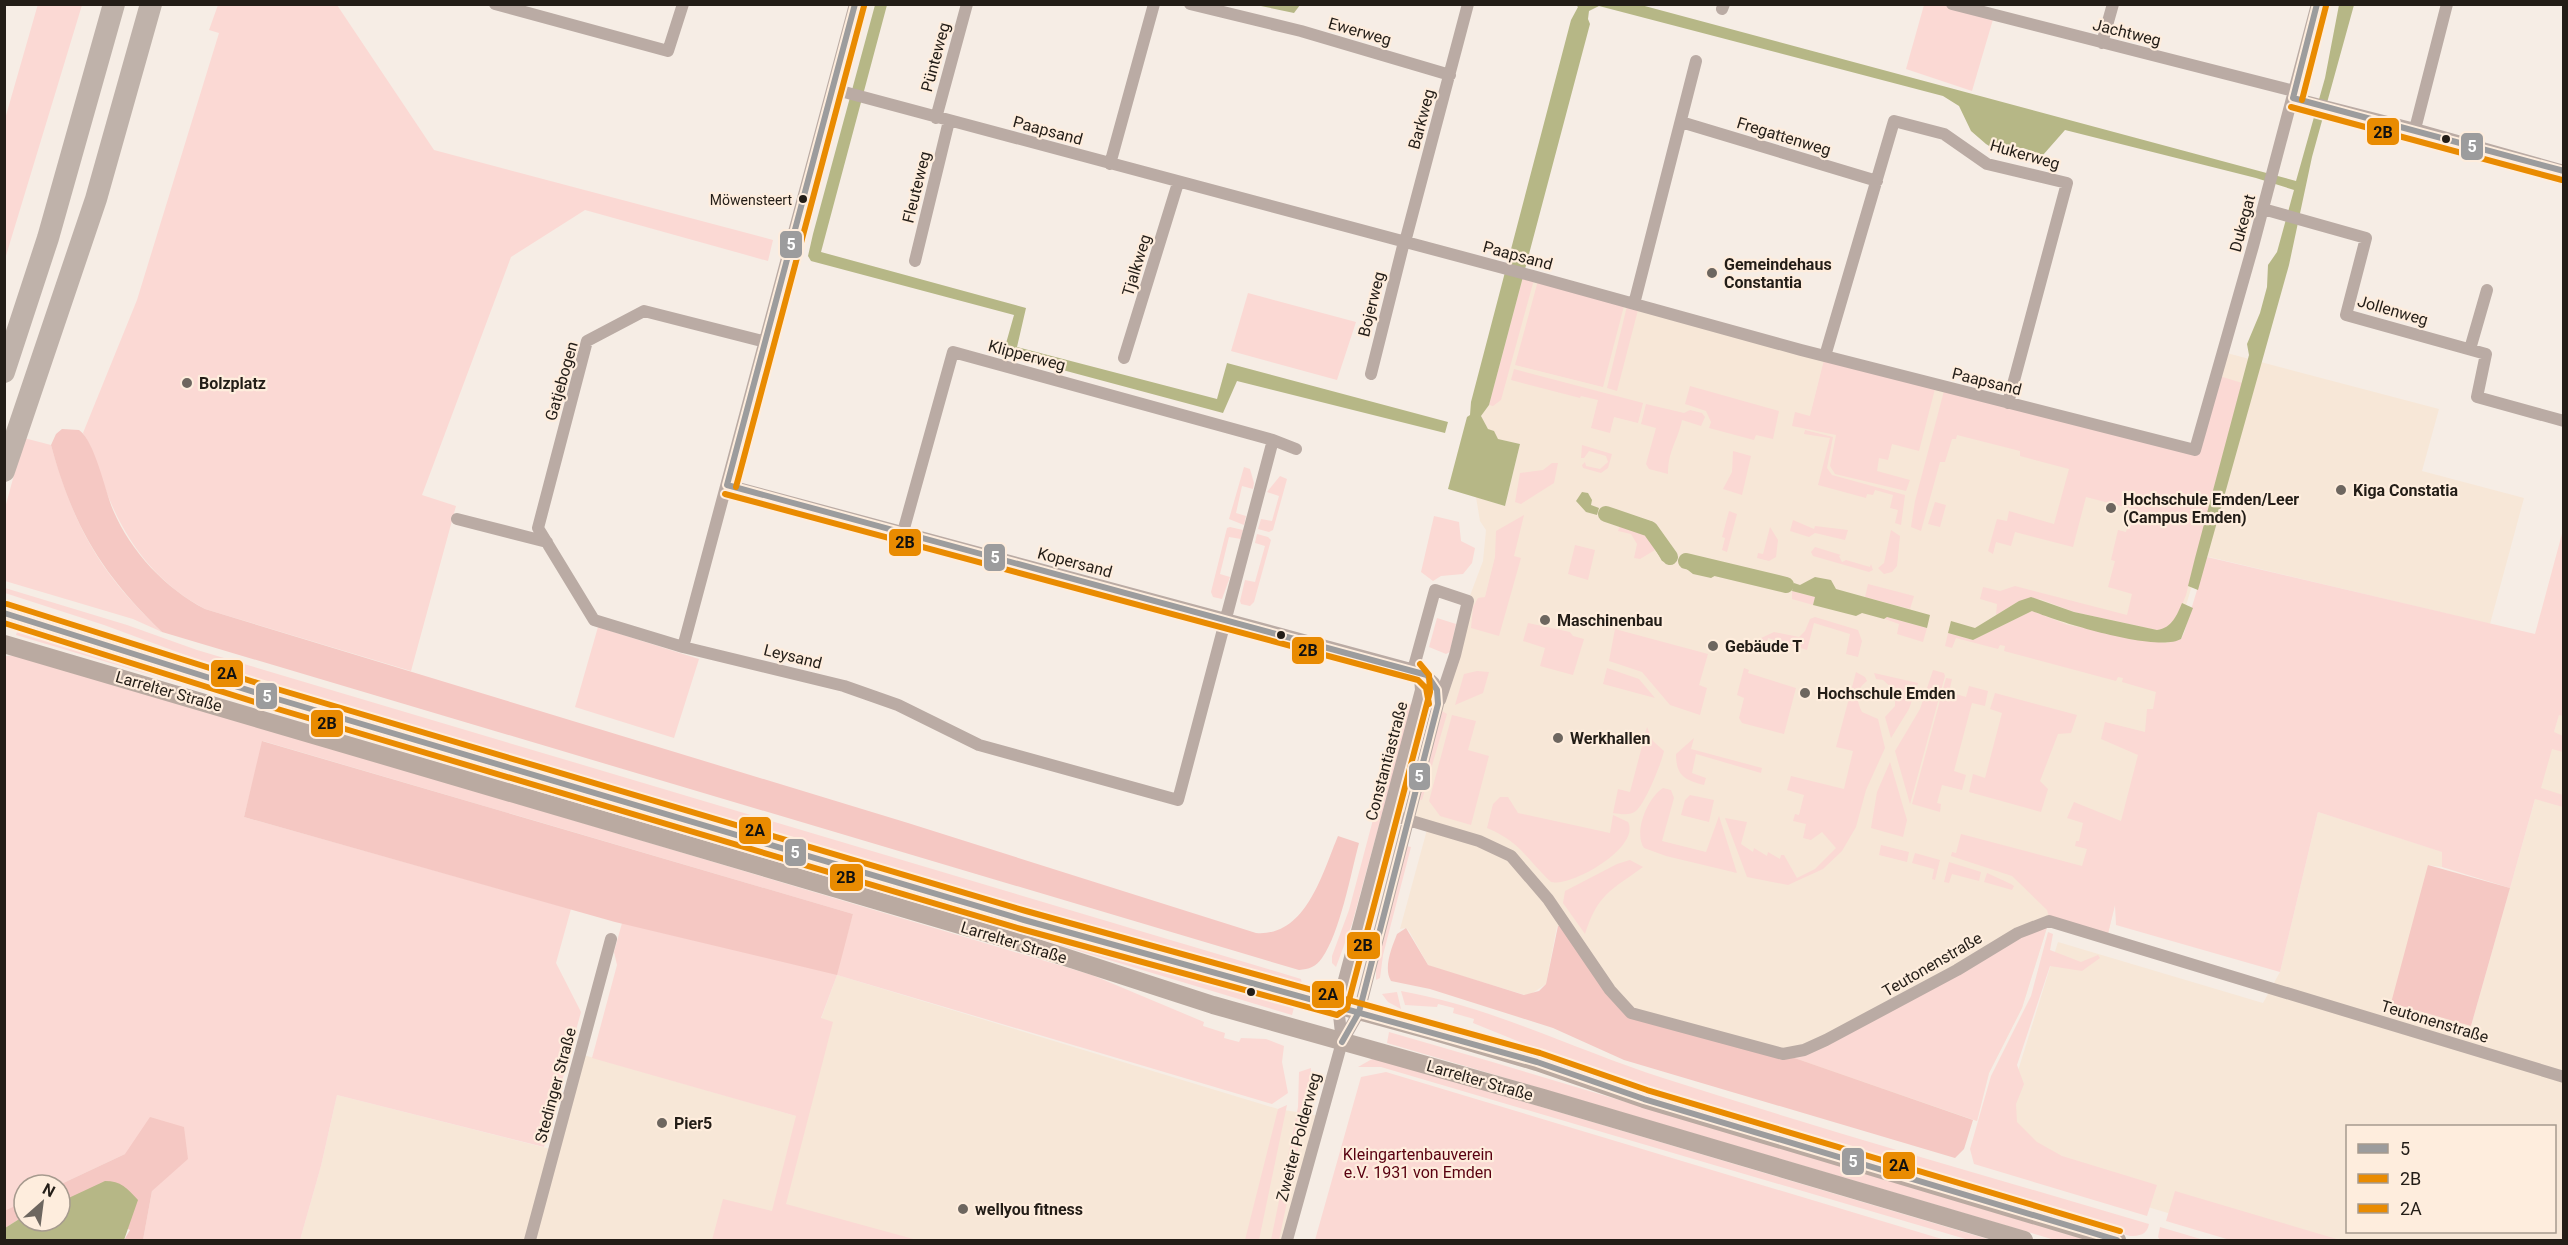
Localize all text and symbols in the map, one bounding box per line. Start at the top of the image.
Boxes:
street label: Ewerweg [1326,13,1393,49]
street label: Jachtweg [2091,15,2163,50]
street label: Pünteweg [917,20,954,94]
street label: Barkweg [1404,87,1439,151]
street label: Paapsand [1011,112,1085,149]
street label: Fregattenweg [1735,113,1833,160]
line badge: 2B [2366,117,2400,146]
text: 2B [2373,123,2393,142]
line badge: 5 [2460,132,2484,161]
unlabelled marker [2440,133,2452,145]
street label: Hukerweg [1988,135,2062,173]
text: 5 [2467,137,2477,156]
street label: Fleuteweg [898,149,935,225]
place label: Möwensteert [710,192,792,208]
street label: Dukegat [2226,192,2259,254]
marker: Möwensteert [797,193,809,205]
line badge: 5 [779,230,803,259]
street label: Tjalkweg [1118,232,1155,298]
text: 5 [786,235,796,254]
street label: Paapsand [1481,237,1555,274]
place label: Gemeindehaus Constantia [1724,255,1832,292]
marker: Gemeindehaus Constantia [1705,266,1719,280]
street label: Bojerweg [1354,270,1389,339]
street label: Jollenweg [2355,291,2430,330]
street label: Klipperweg [986,336,1068,375]
street label: Gatjebogen [541,339,582,423]
street label: Paapsand [1950,364,2024,399]
place label: Bolzplatz [199,374,266,393]
marker: Bolzplatz [180,376,194,390]
place label: Kiga Constatia [2353,481,2458,500]
marker: Kiga Constatia [2334,483,2348,497]
place label: Hochschule Emden/Leer (Campus Emden) [2123,490,2299,527]
marker: Hochschule Emden/Leer (Campus Emden) [2104,501,2118,515]
line badge: 2B [888,528,922,557]
text: 2B [895,533,915,552]
line badge: 5 [983,543,1006,572]
street label: Kopersand [1035,543,1114,582]
text: 5 [990,548,1000,567]
place label: Maschinenbau [1557,611,1662,630]
marker: Maschinenbau [1538,613,1552,627]
unlabelled marker [1275,629,1287,641]
line badge: 2B [1291,636,1325,665]
place label: Gebäude T [1725,637,1802,656]
marker: Gebäude T [1706,639,1720,653]
street label: Leysand [762,640,824,673]
text: 2B [1298,641,1318,660]
line badge: 2A [210,659,244,688]
text: 2A [217,664,237,683]
street label: Larrelter Straße [113,667,224,716]
line badge: 5 [255,682,278,710]
place label: Hochschule Emden [1817,684,1955,703]
marker: Hochschule Emden [1798,686,1812,700]
text: 5 [262,687,272,706]
street label: Constantiastraße [1361,699,1412,823]
line badge: 2B [310,709,344,738]
text: 2B [317,714,337,733]
place label: Werkhallen [1570,729,1650,748]
marker: Werkhallen [1551,731,1565,745]
line badge: 5 [1408,762,1431,791]
text: 5 [1414,767,1424,786]
line badge: 2A [738,816,772,845]
text: 2A [745,821,765,840]
line badge: 5 [784,838,807,867]
text: 5 [790,843,800,862]
line badge: 2B [829,863,864,892]
text: 2B [836,868,856,887]
street label: Larrelter Straße [958,917,1069,968]
street label: Teutonenstraße [1879,928,1985,1001]
line badge: 2B [1346,931,1381,960]
text: 2B [1353,936,1373,955]
line badge: 2A [1311,980,1345,1009]
text: 2A [1318,985,1338,1004]
unlabelled marker [1245,986,1257,998]
street label: Teutonenstraße [2379,996,2491,1047]
street label: Stedinger Straße [531,1025,580,1145]
street label: Larrelter Straße [1424,1056,1535,1105]
street label: Zweiter Polderweg [1272,1071,1325,1204]
place label: Pier5 [674,1114,712,1133]
marker: Pier5 [655,1116,669,1130]
legend [2346,1125,2556,1233]
text: 5 [2400,1138,2410,1159]
park label: Kleingartenbauverein e.V. 1931 von Emden [1343,1145,1493,1182]
line badge: 5 [1841,1147,1865,1176]
line badge: 2A [1882,1151,1916,1180]
text: 5 [1848,1152,1858,1171]
text: 2A [1889,1156,1909,1175]
text: 2B [2400,1168,2421,1189]
north arrow [12,1173,72,1233]
text: N [39,1179,58,1201]
text: 2A [2400,1198,2422,1219]
place label: wellyou fitness [975,1200,1083,1219]
marker: wellyou fitness [956,1202,970,1216]

